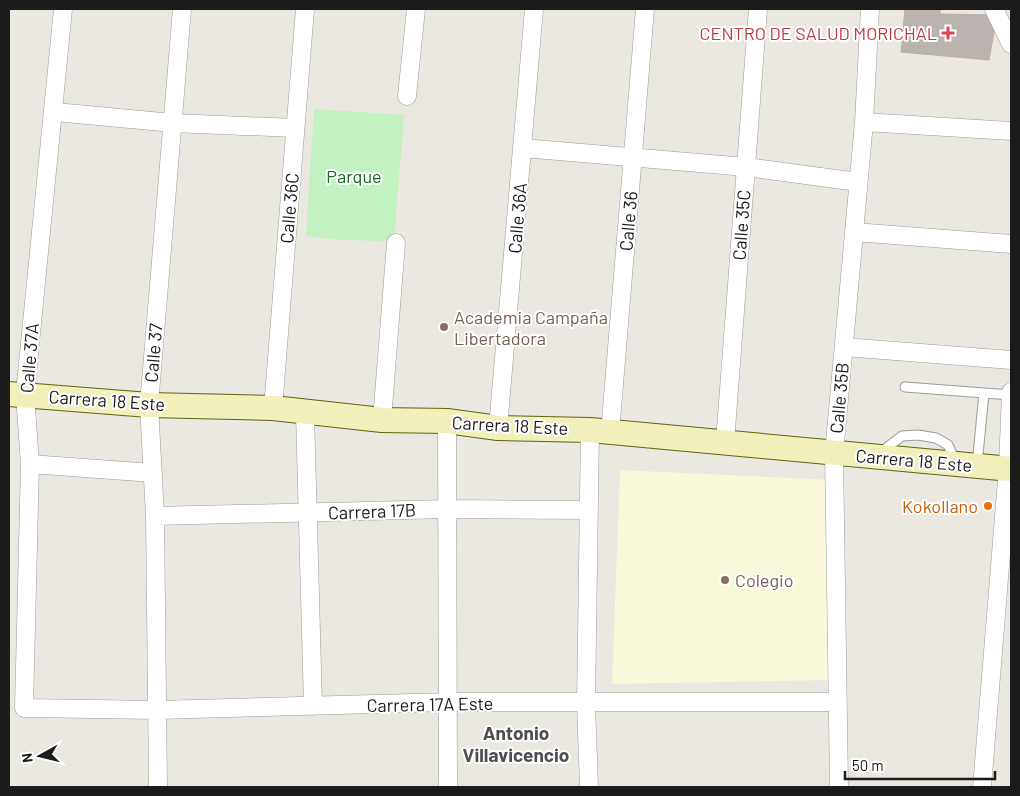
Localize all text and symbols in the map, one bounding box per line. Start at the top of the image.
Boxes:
place label: CENTRO DE SALUD MORICHAL [700,22,937,44]
marker: CENTRO DE SALUD MORICHAL [941,26,955,40]
park label: Parque [326,165,382,187]
street label: Calle 36C [275,172,303,244]
street label: Calle 36A [503,182,531,254]
street label: Calle 35C [728,189,754,261]
street label: Calle 36 [614,190,642,252]
place label: Academia Campaña Libertadora [454,306,608,349]
marker: Academia Campaña Libertadora [438,321,450,333]
street label: Calle 37A [15,322,43,394]
street label: Calle 37 [139,322,167,383]
street label: Calle 35B [825,362,853,434]
street label: Carrera 18 Este [48,385,166,415]
street label: Carrera 18 Este [451,411,569,439]
street label: Carrera 18 Este [855,444,973,476]
place label: Kokollano [902,495,978,517]
street label: Carrera 17B [328,498,416,524]
marker: Kokollano [982,500,994,512]
place label: Colegio [735,569,793,591]
marker: Colegio [719,574,731,586]
street label: Carrera 17A Este [366,692,494,716]
district label: Antonio Villavicencio [463,721,569,766]
north arrow [15,731,65,781]
scale bar [845,748,995,780]
text: N [18,752,36,764]
text: 50 m [852,756,884,774]

